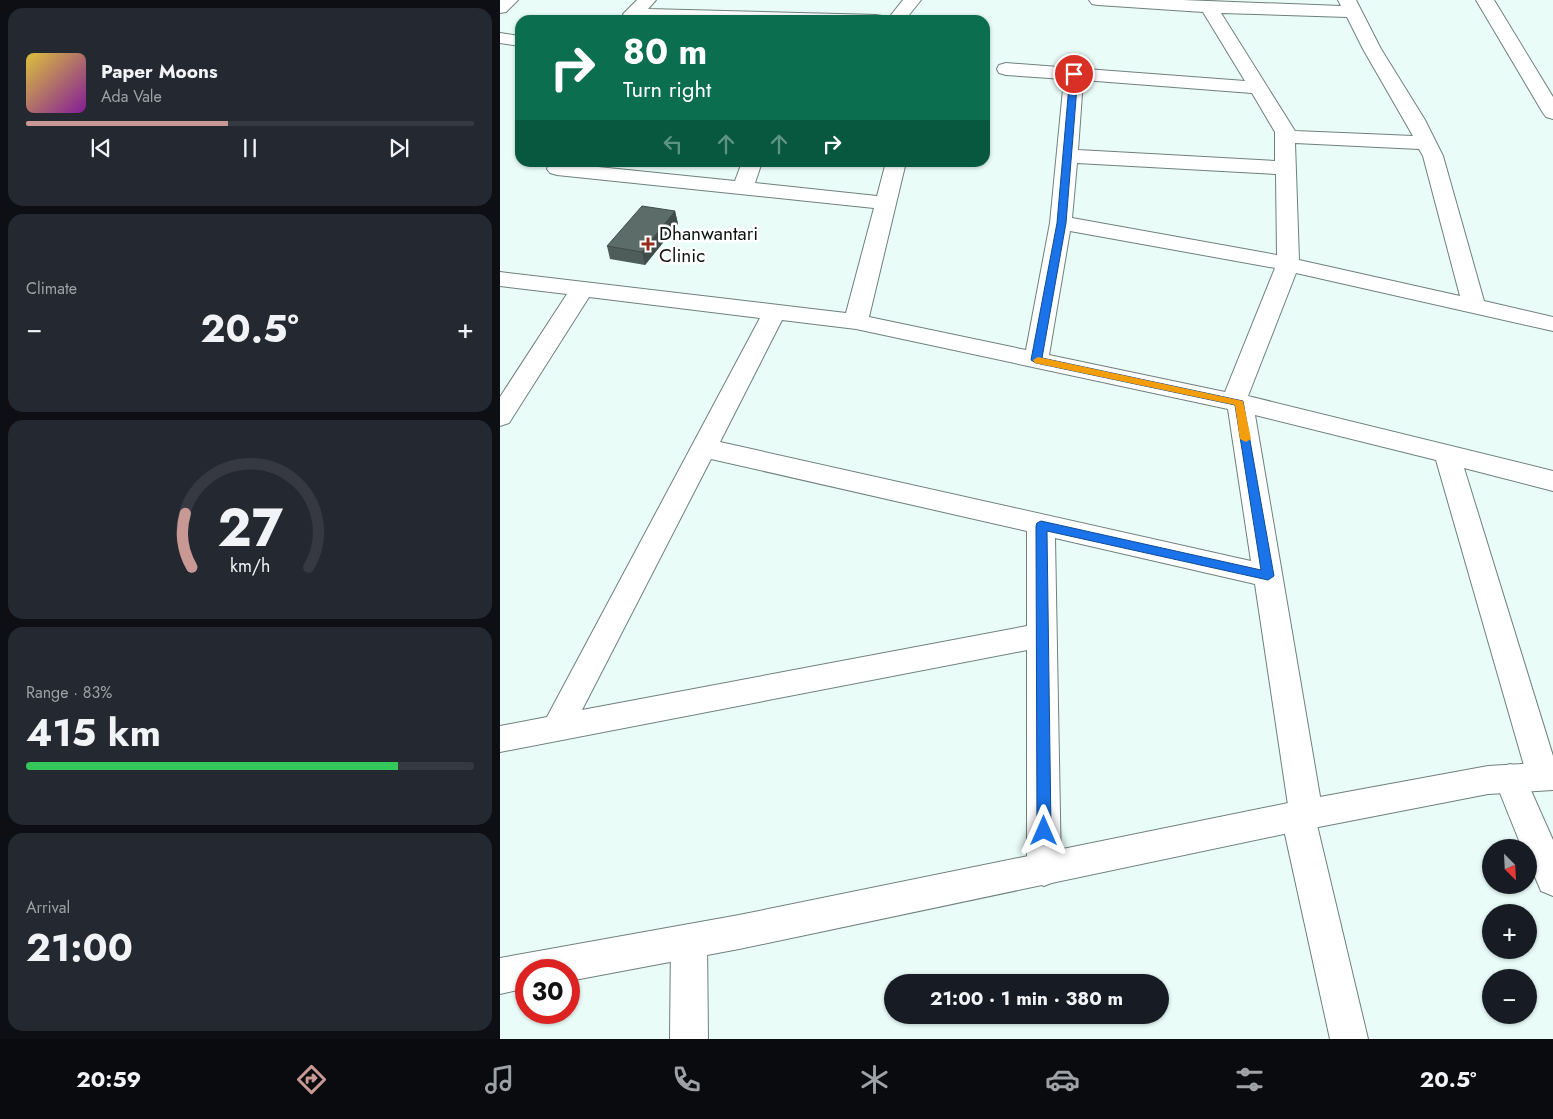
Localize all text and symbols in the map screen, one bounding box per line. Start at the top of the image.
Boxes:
text: 80 m [623,27,707,77]
icon: right [540,35,605,100]
pin [1053,53,1095,95]
text: Paper Moons [101,58,218,85]
icon: arrive [1060,60,1088,88]
text: Turn right [623,73,711,105]
text: Ada Vale [101,85,162,108]
icon: left [659,130,687,158]
icon: ahead [712,130,740,158]
icon: ahead [765,130,793,158]
icon: right [818,130,846,158]
icon: previous [87,134,115,162]
icon: pause [236,134,264,162]
icon: next [385,134,413,162]
place label: Dhanwantari Clinic [659,220,758,269]
marker: Dhanwantari Clinic [641,237,655,251]
text: Climate [26,277,77,300]
text: 20.5° [201,301,299,356]
text: − [26,308,43,349]
text: + [457,308,474,349]
text: 27 [217,490,283,566]
text: km/h [230,553,270,579]
text: Range · 83% [26,681,112,704]
text: 415 km [26,705,161,760]
position arrow [1017,804,1069,856]
north arrow [1482,839,1538,894]
map controls [1482,839,1537,1024]
text: Arrival [26,896,70,919]
button: + [1482,904,1537,959]
text: 21:00 [26,920,133,975]
speed limit sign: 30 [515,959,580,1024]
button: − [1482,969,1537,1024]
text: 21:00 · 1 min · 380 m [930,985,1123,1012]
icon: directions [294,1062,329,1097]
icon: music [482,1062,517,1097]
icon: phone [669,1062,704,1097]
icon: climate [857,1062,892,1097]
icon: car [1045,1062,1080,1097]
icon: filters [1232,1062,1267,1097]
text: 20:59 [76,1063,141,1095]
text: 20.5° [1420,1063,1477,1095]

